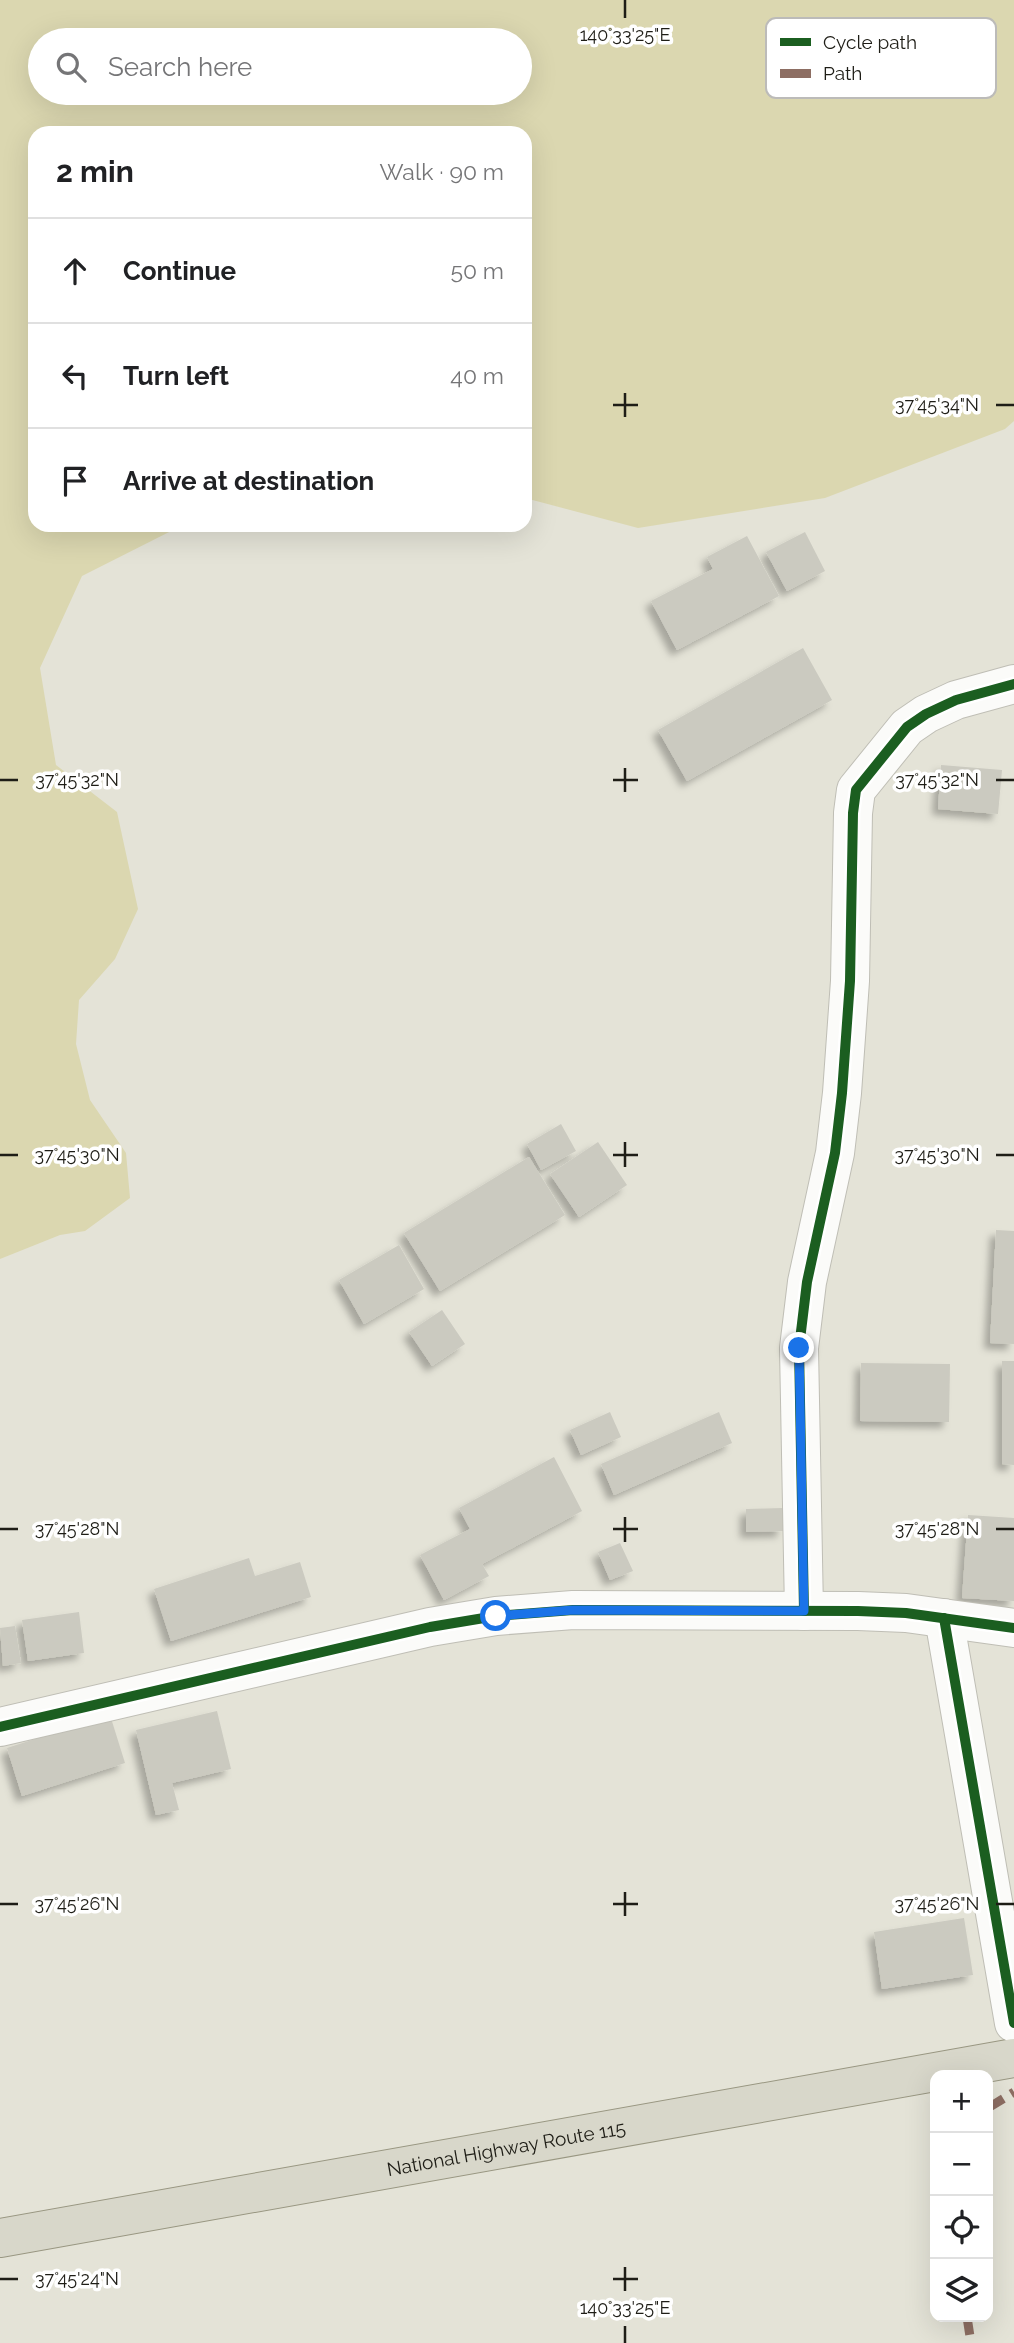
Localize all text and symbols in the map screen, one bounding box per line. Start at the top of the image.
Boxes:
legend [766,18,996,98]
text: 140°33'25"E [580,24,670,45]
search box [28,28,532,105]
text: Cycle path [823,31,917,53]
icon: search [52,48,90,86]
text: Search here [108,52,252,82]
text: Path [823,62,862,84]
text: 2 min [56,154,134,189]
text: Walk · 90 m [380,158,504,185]
icon: ahead [56,252,94,290]
text: Continue [123,256,236,286]
text: 50 m [450,257,504,284]
icon: left [56,357,94,395]
text: Turn left [123,361,229,391]
text: 40 m [450,362,504,389]
text: 37°45'34"N [895,394,979,415]
icon: arrive [56,462,94,500]
text: Arrive at destination [123,466,374,496]
text: 37°45'32"N [35,769,119,790]
text: 37°45'32"N [895,769,979,790]
text: 37°45'30"N [34,1144,120,1165]
text: 37°45'30"N [894,1144,980,1165]
route end [783,1332,814,1363]
text: 37°45'28"N [35,1518,119,1539]
text: 37°45'28"N [895,1518,979,1539]
route start [480,1600,511,1631]
text: 37°45'26"N [35,1893,119,1914]
text: 37°45'26"N [895,1893,979,1914]
map controls [930,2070,993,2322]
button: + [930,2070,993,2133]
street label: National Highway Route 115 [385,2116,627,2180]
button: − [930,2133,993,2196]
button: locate [930,2196,993,2259]
button: layers [930,2259,993,2322]
text: 37°45'24"N [35,2268,119,2289]
text: 140°33'25"E [580,2297,670,2318]

